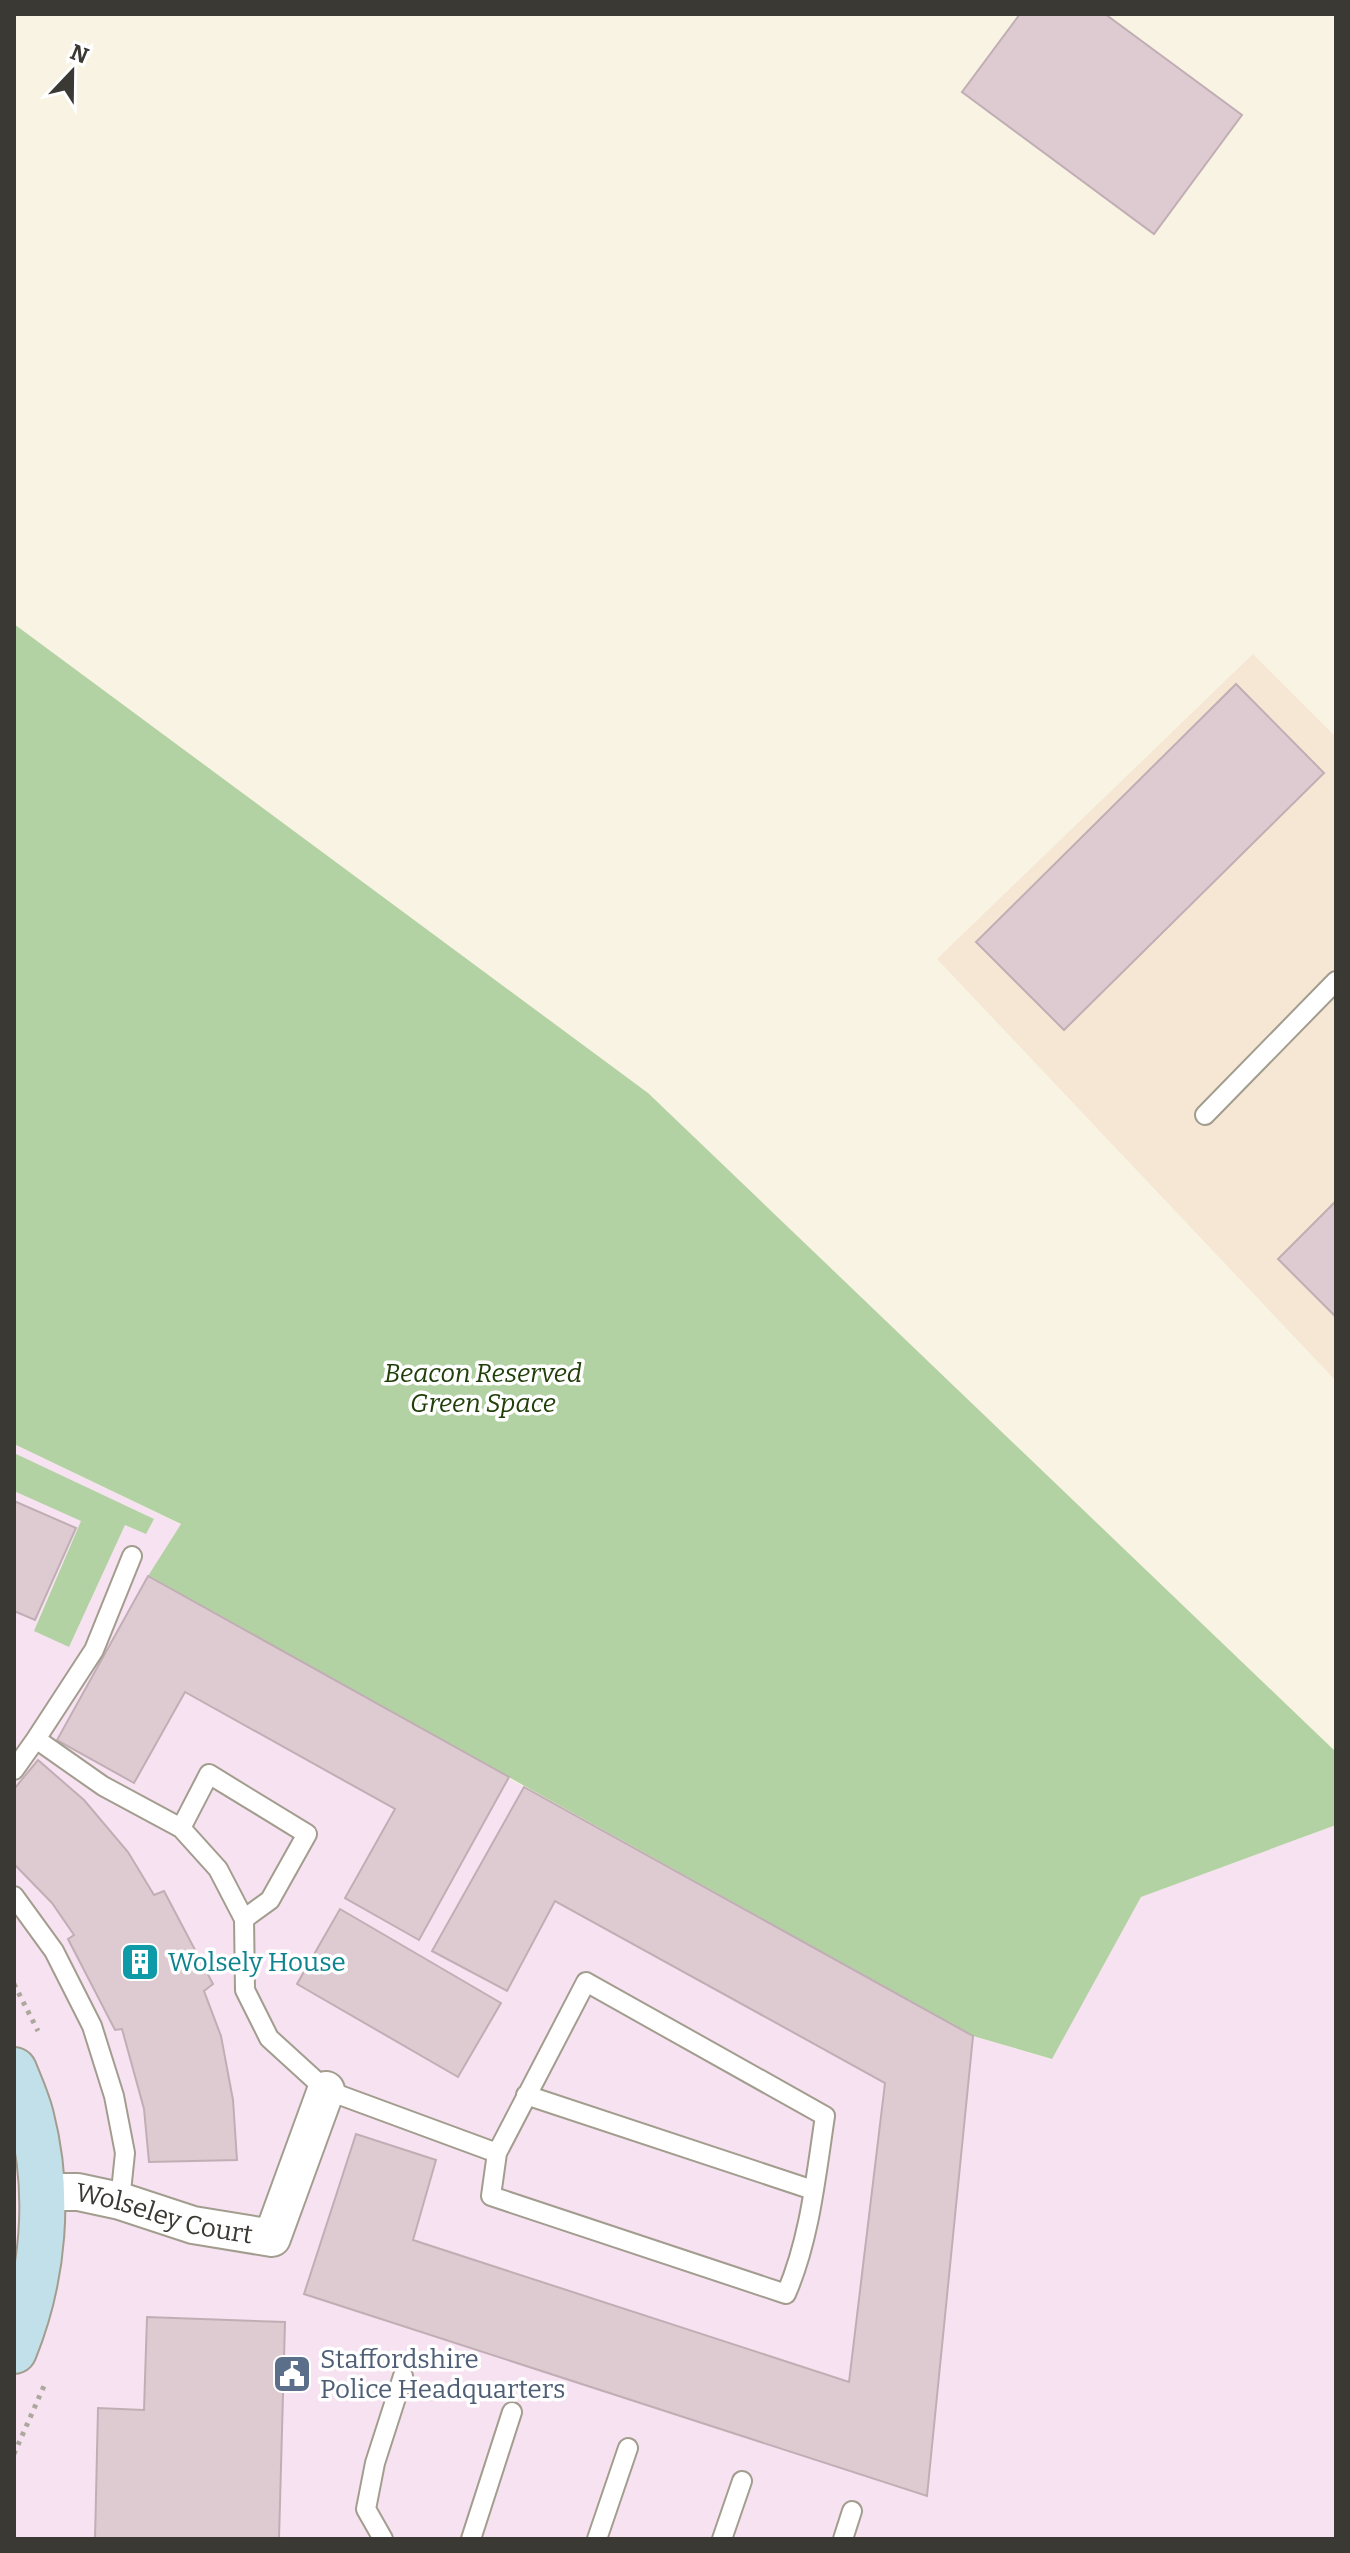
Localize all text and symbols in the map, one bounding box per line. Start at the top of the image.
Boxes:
north arrow [32,32,112,112]
text: N [66,38,92,70]
park label: Beacon Reserved Green Space [384,1358,582,1419]
building icon: Wolsely House [119,1941,161,1983]
place label: Wolsely House [168,1947,346,1978]
street label: Wolseley Court [73,2177,255,2251]
place label: Staffordshire Police Headquarters [320,2344,565,2405]
public building icon: Staffordshire Police Headquarters [271,2353,313,2395]

